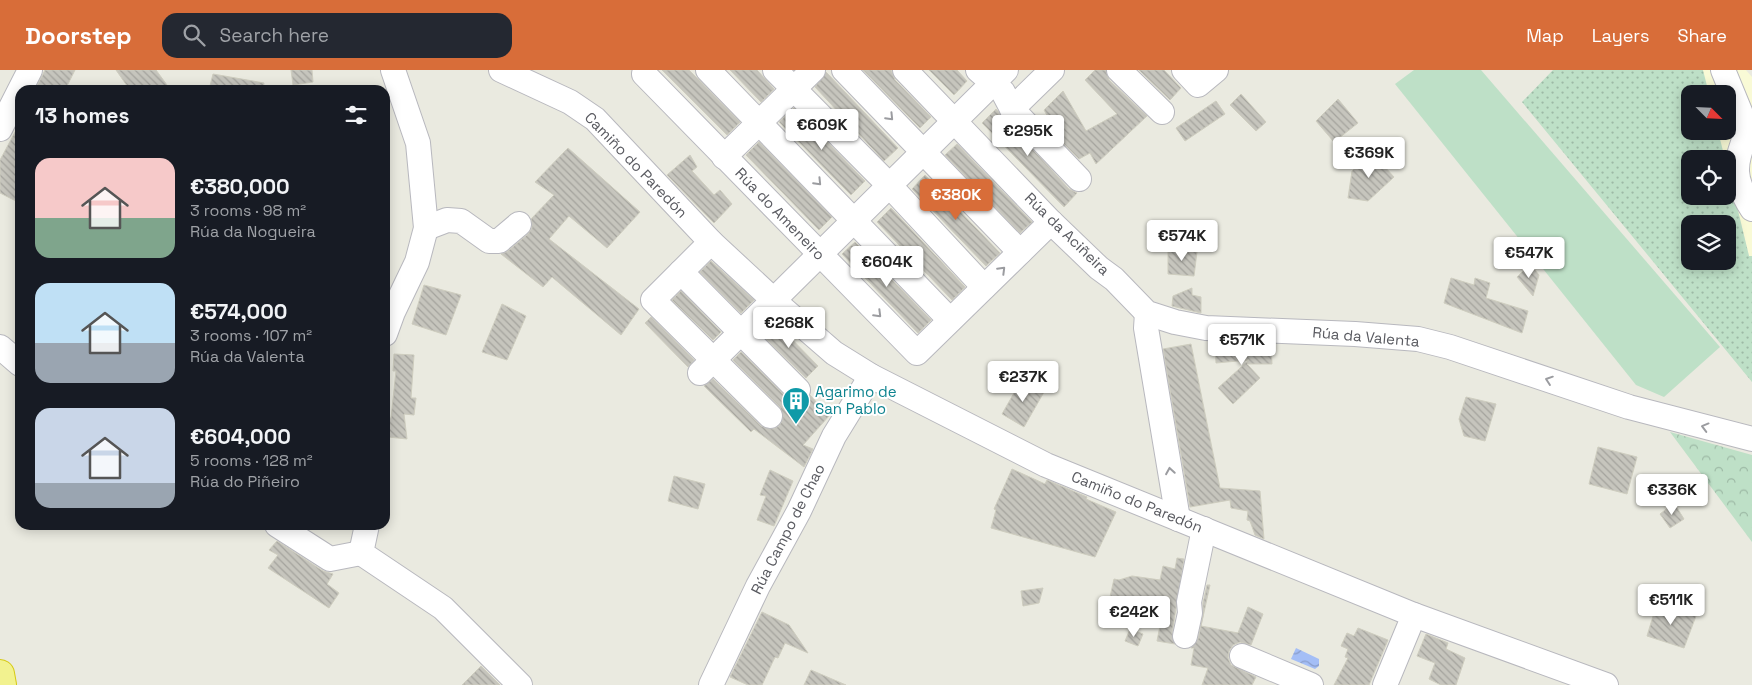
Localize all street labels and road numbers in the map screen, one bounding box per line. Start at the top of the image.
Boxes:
street label: Camiño do Paredón [581,108,692,222]
street label: Rúa do Ameneiro [731,163,829,264]
street label: Rúa da Aciñeira [1021,188,1114,279]
street label: Rúa da Valenta [1312,322,1421,351]
street label: Rúa Campo de Chao [746,460,829,597]
street label: Camiño do Paredón [1069,467,1206,537]

